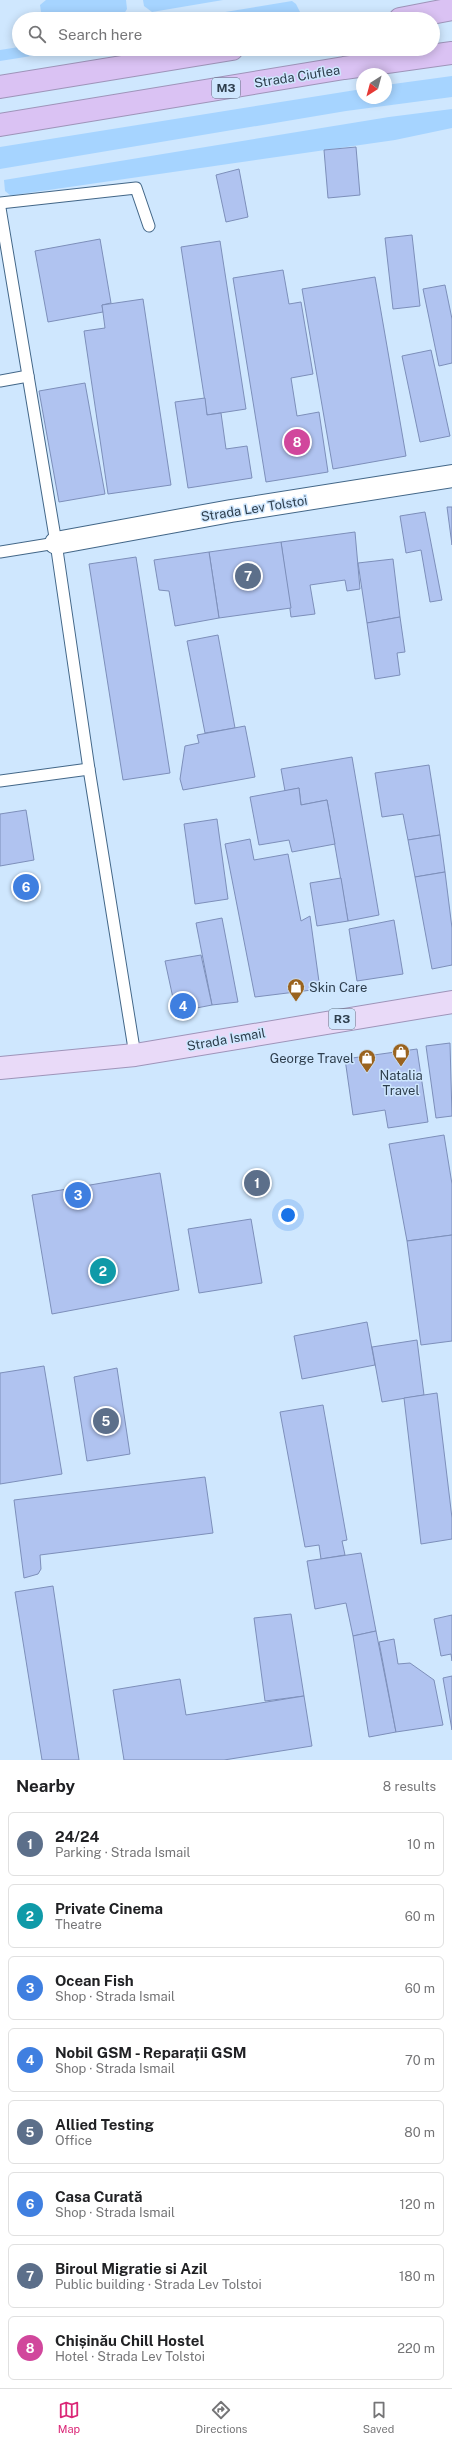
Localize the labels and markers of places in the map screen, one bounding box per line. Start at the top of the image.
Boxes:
pin: 8 [284,427,310,457]
pin: 7 [235,561,261,591]
pin: 6 [13,872,39,902]
shop icon: Skin Care [286,977,306,1002]
place label: Skin Care [309,980,367,995]
pin: 4 [170,991,196,1021]
shop icon: Natalia Travel [391,1042,411,1067]
shop icon: George Travel [357,1048,377,1073]
place label: George Travel [270,1051,354,1066]
place label: Natalia Travel [379,1068,423,1098]
pin: 1 [244,1168,270,1198]
pin: 3 [65,1180,91,1210]
pin: 2 [90,1256,116,1286]
pin: 5 [93,1406,119,1436]

